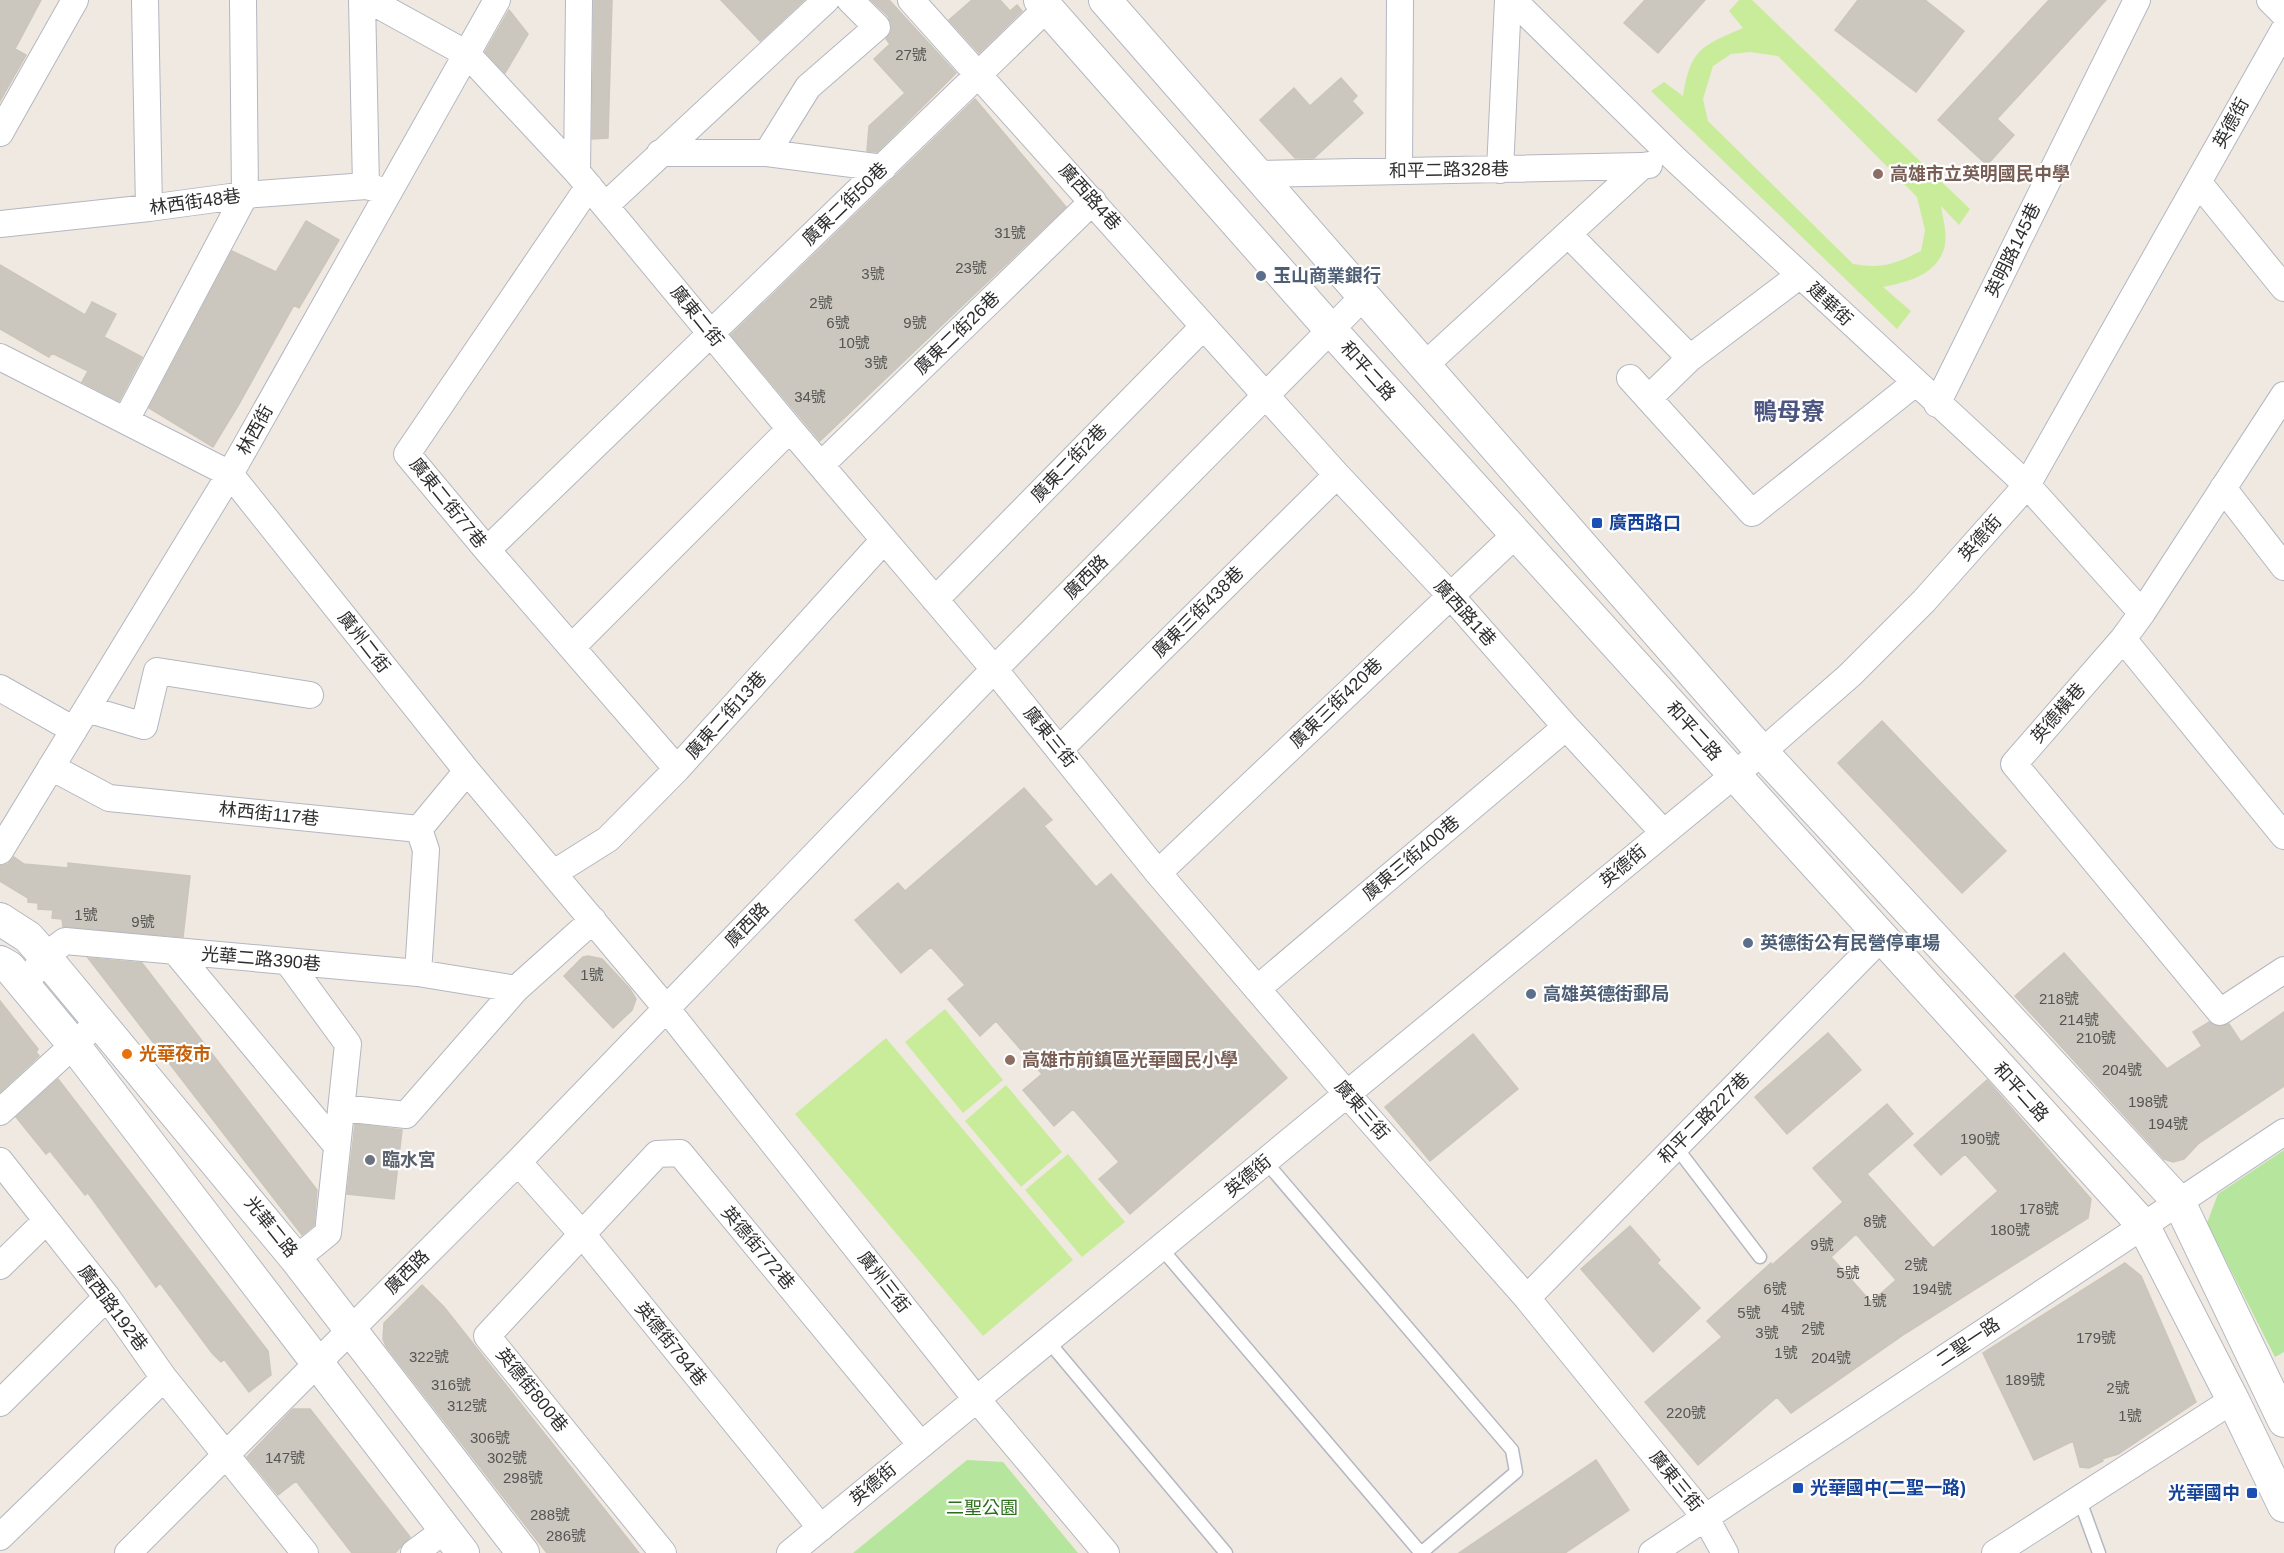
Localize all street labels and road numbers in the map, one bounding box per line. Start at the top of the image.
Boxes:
street label: 英德街 [2209,95,2253,151]
street label: 廣東二街50巷 [798,159,892,249]
street label: 和平二路328巷 [1389,159,1509,181]
street label: 廣西路4巷 [1055,160,1125,234]
street label: 林西街48巷 [148,186,242,218]
street label: 英明路145巷 [1982,200,2044,300]
street label: 建華街 [1803,278,1857,330]
street label: 廣東二街 [667,282,727,350]
street label: 廣東二街26巷 [910,288,1004,378]
street label: 和平二路 [1336,338,1400,404]
street label: 林西街 [233,402,277,458]
street label: 廣東二街2巷 [1027,420,1111,506]
street label: 廣東二街77巷 [406,454,490,552]
street label: 英德街 [1955,511,2005,565]
street label: 廣西路 [1060,551,1112,603]
street label: 廣東三街438巷 [1148,562,1248,662]
street label: 廣西路1巷 [1430,576,1500,650]
street label: 廣州二街 [334,607,394,677]
street label: 廣東三街420巷 [1286,654,1386,752]
street label: 廣東二街13巷 [682,667,770,763]
street label: 英德橫巷 [2027,679,2089,747]
street label: 和平二路 [1662,698,1726,764]
street label: 廣東三街 [1020,703,1080,771]
street label: 林西街117巷 [218,799,320,829]
street label: 廣東三街400巷 [1359,812,1463,904]
street label: 英德街 [1596,841,1650,891]
street label: 廣西路 [721,899,773,951]
street label: 光華二路390巷 [200,944,322,974]
street label: 和平二路 [1989,1059,2053,1125]
street label: 和平二路227巷 [1654,1068,1754,1168]
street label: 廣東三街 [1331,1076,1393,1144]
street label: 英德街 [1221,1151,1275,1201]
street label: 光華二路 [241,1193,301,1261]
street label: 英德街772巷 [718,1202,798,1294]
street label: 廣西路 [381,1246,433,1298]
street label: 廣州三街 [854,1247,914,1317]
street label: 廣西路192巷 [74,1261,152,1355]
street label: 英德街784巷 [631,1298,711,1390]
street label: 二聖一路 [1933,1314,2003,1370]
street label: 英德街800巷 [492,1344,572,1436]
street label: 廣東三街 [1646,1447,1706,1515]
street label: 英德街 [846,1459,900,1509]

